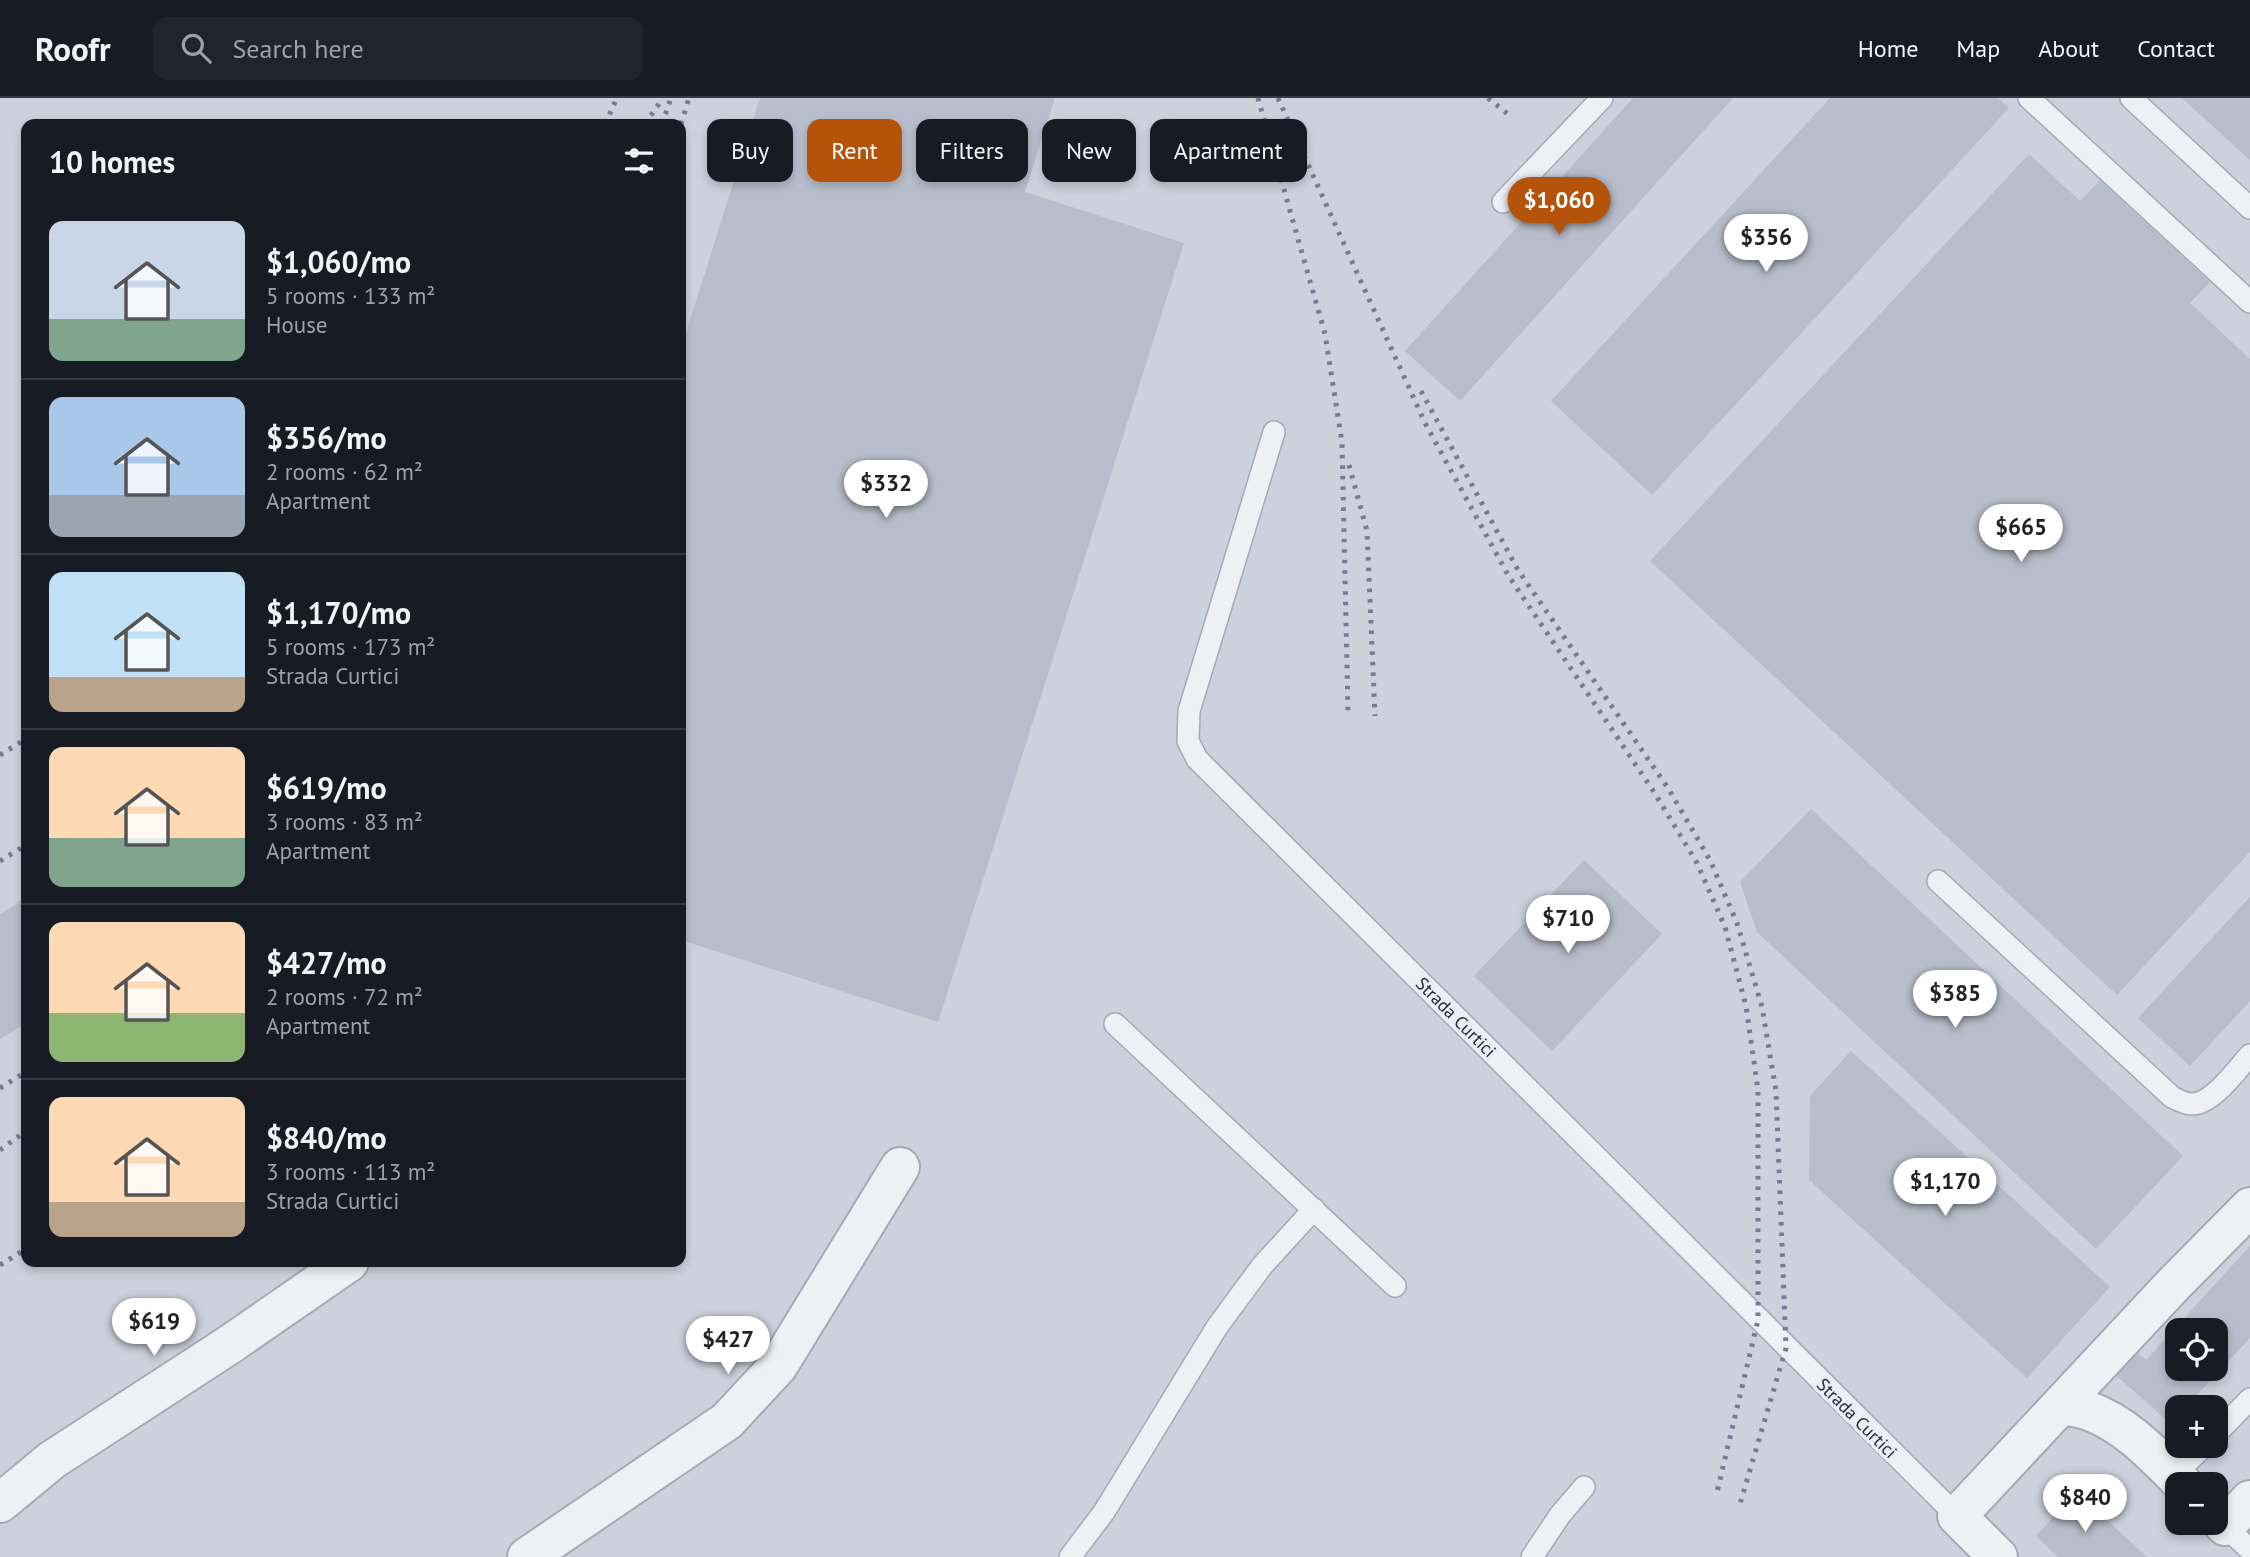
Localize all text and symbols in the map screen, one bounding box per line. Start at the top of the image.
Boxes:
search box [153,17,643,80]
text: Roofr [35,27,111,70]
icon: search [177,29,215,67]
text: Search here [233,32,364,65]
text: Home [1858,33,1918,64]
text: Map [1956,33,2000,64]
text: About [2038,33,2099,64]
text: Contact [2137,33,2215,64]
chip: Buy [707,119,793,182]
chip: Rent [807,119,902,182]
chip: Filters [916,119,1028,182]
chip: New [1042,119,1136,182]
chip: Apartment [1150,119,1307,182]
text: 10 homes [49,142,175,181]
icon: filters [620,142,658,180]
pin: $1,060 [1502,178,1616,237]
text: $1,060 [1523,185,1595,214]
pin: $356 [1725,214,1807,274]
text: $356 [1740,222,1792,251]
text: $1,060/mo [266,242,411,281]
icon: home [105,249,189,333]
text: 5 rooms · 133 m² [266,281,435,310]
text: House [266,310,328,339]
text: $356/mo [266,418,387,457]
icon: home [105,425,189,509]
text: 2 rooms · 62 m² [266,457,423,486]
pin: $332 [845,460,927,520]
text: $332 [860,468,912,497]
text: Apartment [266,486,370,515]
pin: $665 [1980,504,2062,564]
text: $665 [1995,512,2047,541]
text: $1,170/mo [266,593,411,632]
icon: home [105,600,189,684]
text: 5 rooms · 173 m² [266,632,435,661]
text: Strada Curtici [266,661,399,690]
text: $619/mo [266,768,387,807]
icon: home [105,775,189,859]
text: 3 rooms · 83 m² [266,807,423,836]
text: Apartment [266,836,370,865]
pin: $710 [1527,896,1609,955]
text: $710 [1542,903,1594,932]
text: $427/mo [266,943,387,982]
icon: home [105,950,189,1034]
pin: $385 [1914,970,1996,1030]
street label: Strada Curtici [1411,972,1501,1062]
text: $385 [1929,978,1981,1007]
text: 2 rooms · 72 m² [266,982,423,1011]
text: Apartment [266,1011,370,1040]
text: $840/mo [266,1118,387,1157]
icon: home [105,1125,189,1209]
text: 3 rooms · 113 m² [266,1157,435,1186]
pin: $1,170 [1888,1158,2002,1218]
text: $1,170 [1909,1166,1981,1195]
text: Strada Curtici [266,1186,399,1215]
pin: $619 [113,1298,195,1358]
text: $619 [128,1306,180,1335]
pin: $427 [687,1316,769,1376]
map controls [2165,1318,2228,1535]
button: locate [2165,1318,2228,1381]
text: $427 [702,1324,754,1353]
street label: Strada Curtici [1812,1373,1902,1463]
button: + [2165,1395,2228,1458]
button: − [2165,1472,2228,1535]
pin: $840 [2044,1474,2126,1534]
text: $840 [2059,1482,2111,1511]

